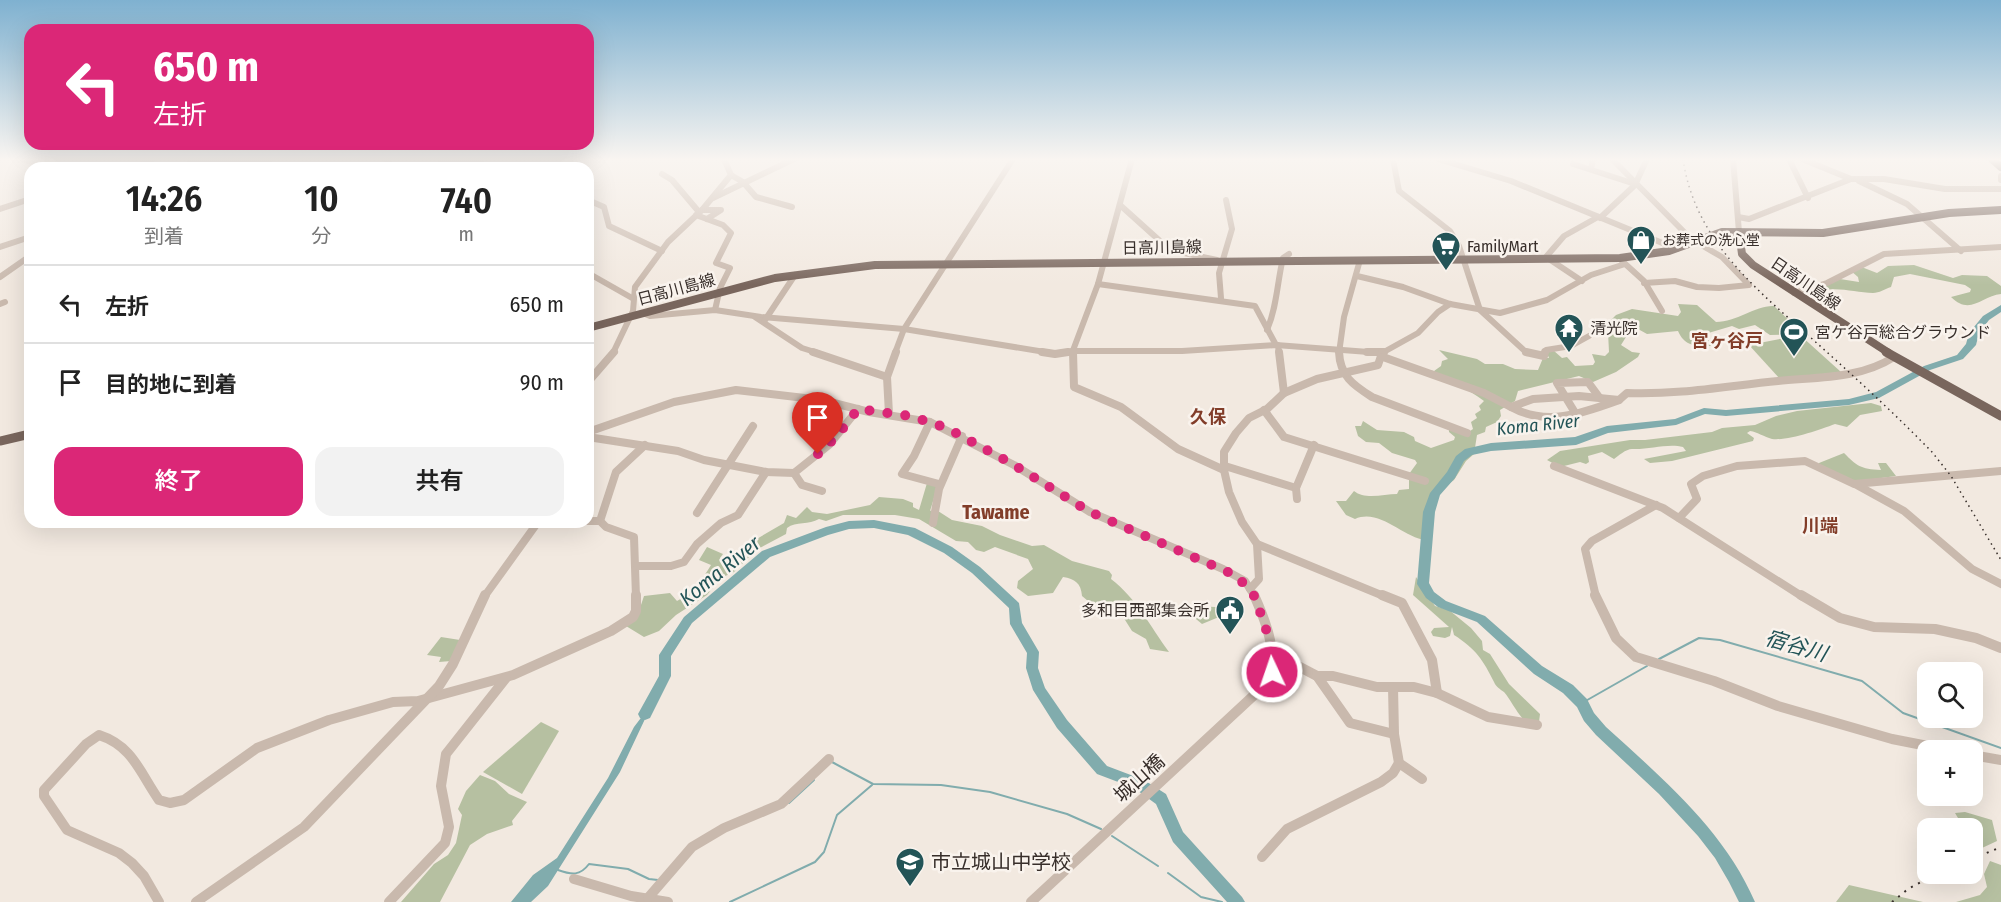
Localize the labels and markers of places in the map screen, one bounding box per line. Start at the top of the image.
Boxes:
shop icon: お葬式の洗心堂 [1625,224,1657,266]
supermarket icon: FamilyMart [1430,230,1462,272]
place label: お葬式の洗心堂 [1662,232,1760,249]
place label: FamilyMart [1467,237,1539,256]
temple icon: 清光院 [1553,312,1585,354]
sports icon: 宮ケ谷戸総合グラウンド [1778,316,1810,358]
place label: 清光院 [1590,319,1638,338]
place label: 宮ケ谷戸総合グラウンド [1815,323,1991,342]
pin [792,392,843,454]
public building icon: 多和目西部集会所 [1214,594,1246,636]
place label: 多和目西部集会所 [1081,601,1209,620]
school or university icon: 市立城山中学校 [894,846,926,888]
place label: 市立城山中学校 [931,850,1071,874]

